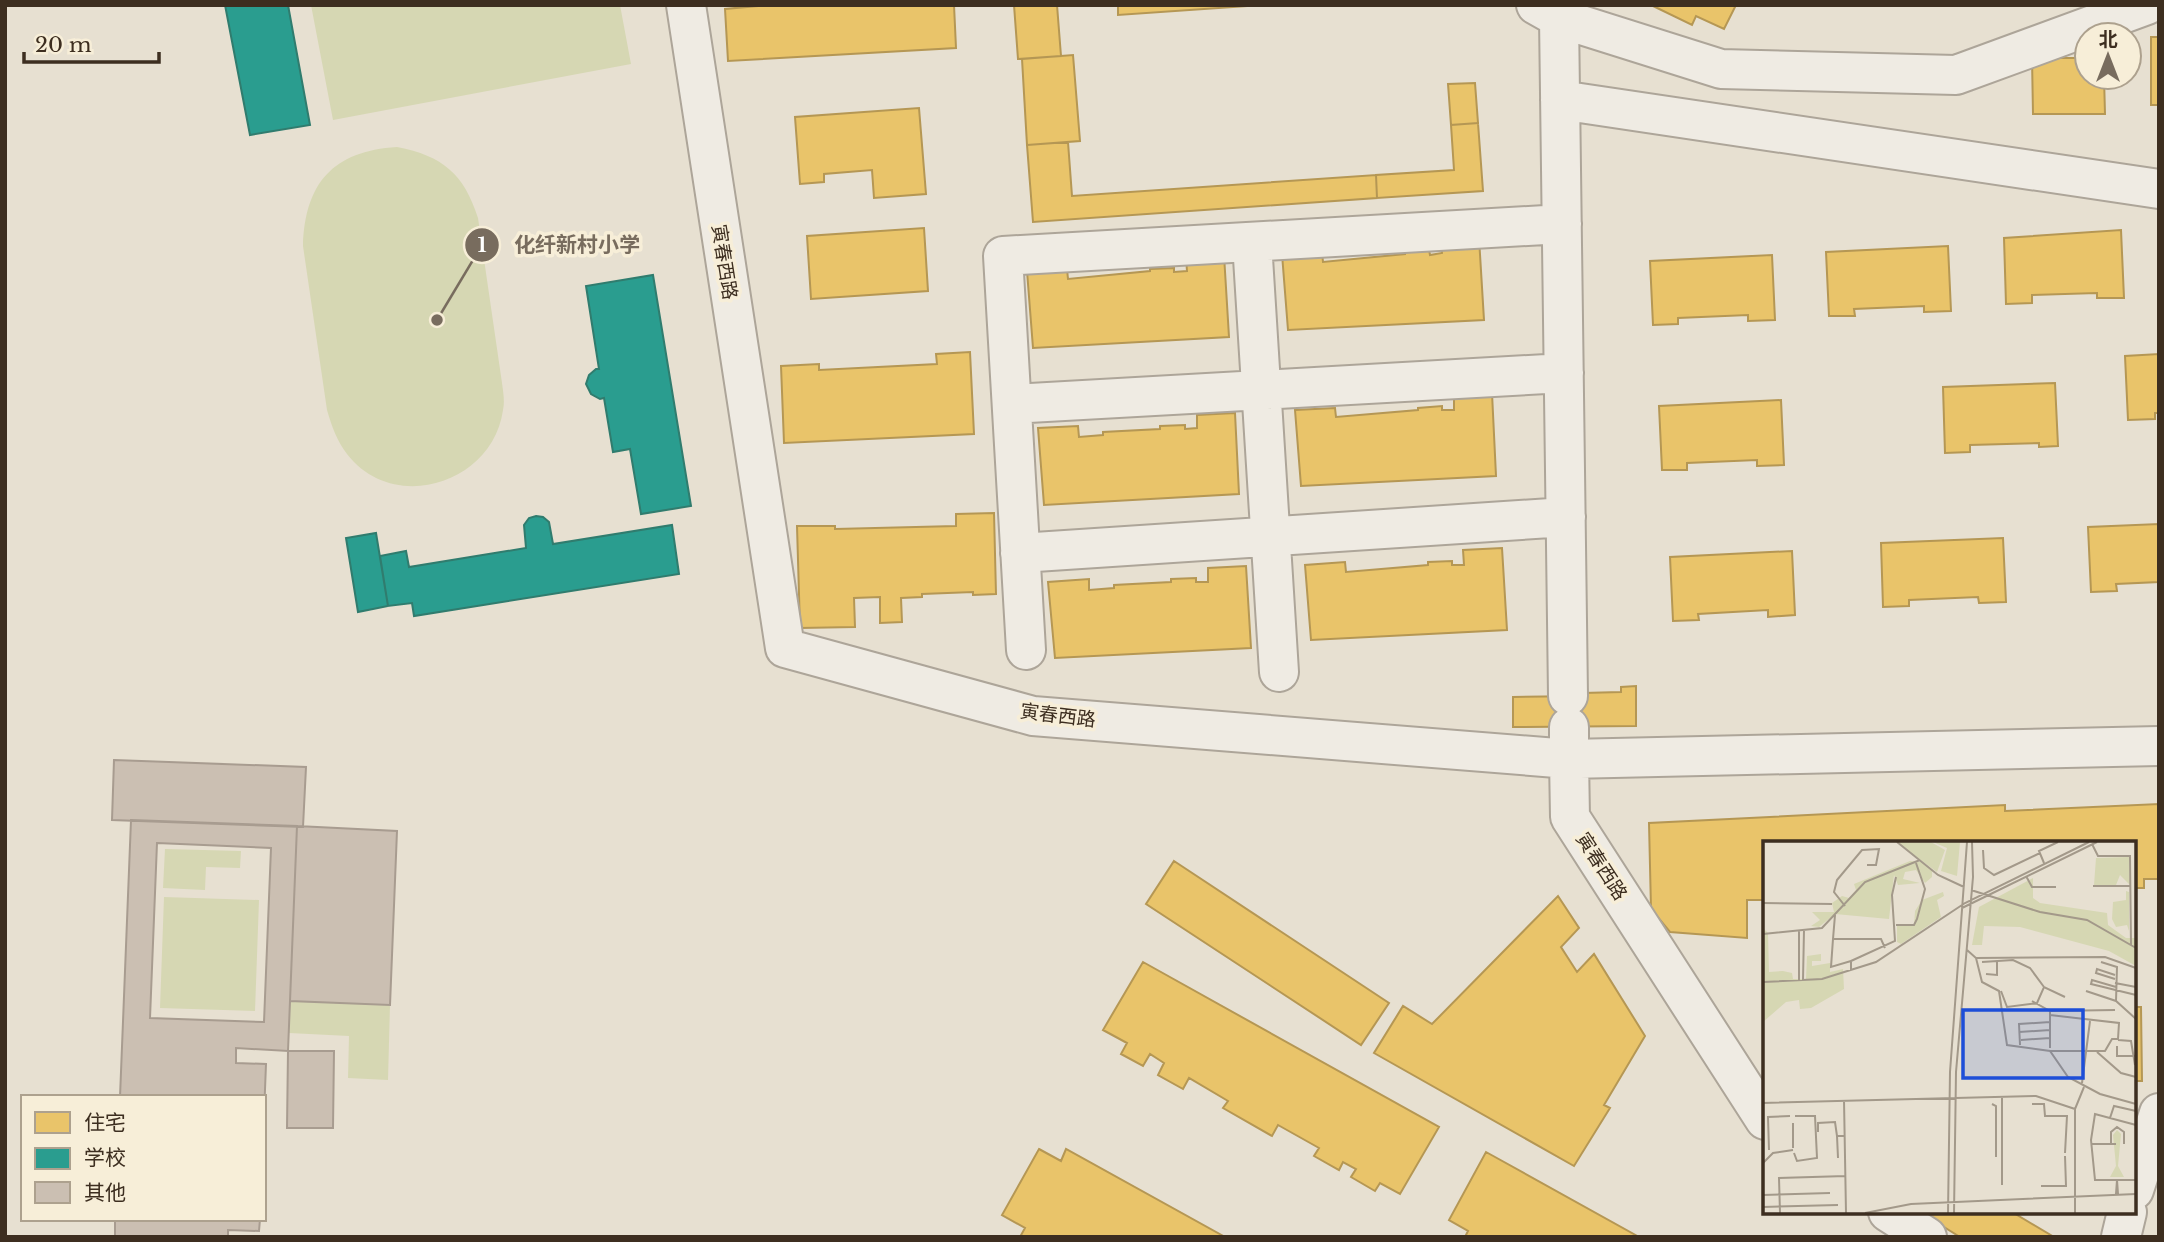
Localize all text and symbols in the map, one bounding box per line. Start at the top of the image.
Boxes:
scale bar [24,21,159,65]
north arrow [2073,21,2143,91]
text: 北 [2098,28,2118,51]
text: 20 m [35,32,92,58]
street label: 寅春西路 [707,223,742,301]
callout: 化纤新村小学 [465,224,654,266]
text: 1 [477,232,487,258]
text: 化纤新村小学 [514,232,640,258]
street label: 寅春西路 [1019,699,1097,732]
street label: 寅春西路 [1571,828,1632,904]
inset map [1763,841,2136,1214]
legend [21,1095,266,1221]
text: 住宅 [84,1110,126,1136]
text: 学校 [84,1145,126,1171]
text: 其他 [84,1180,126,1206]

